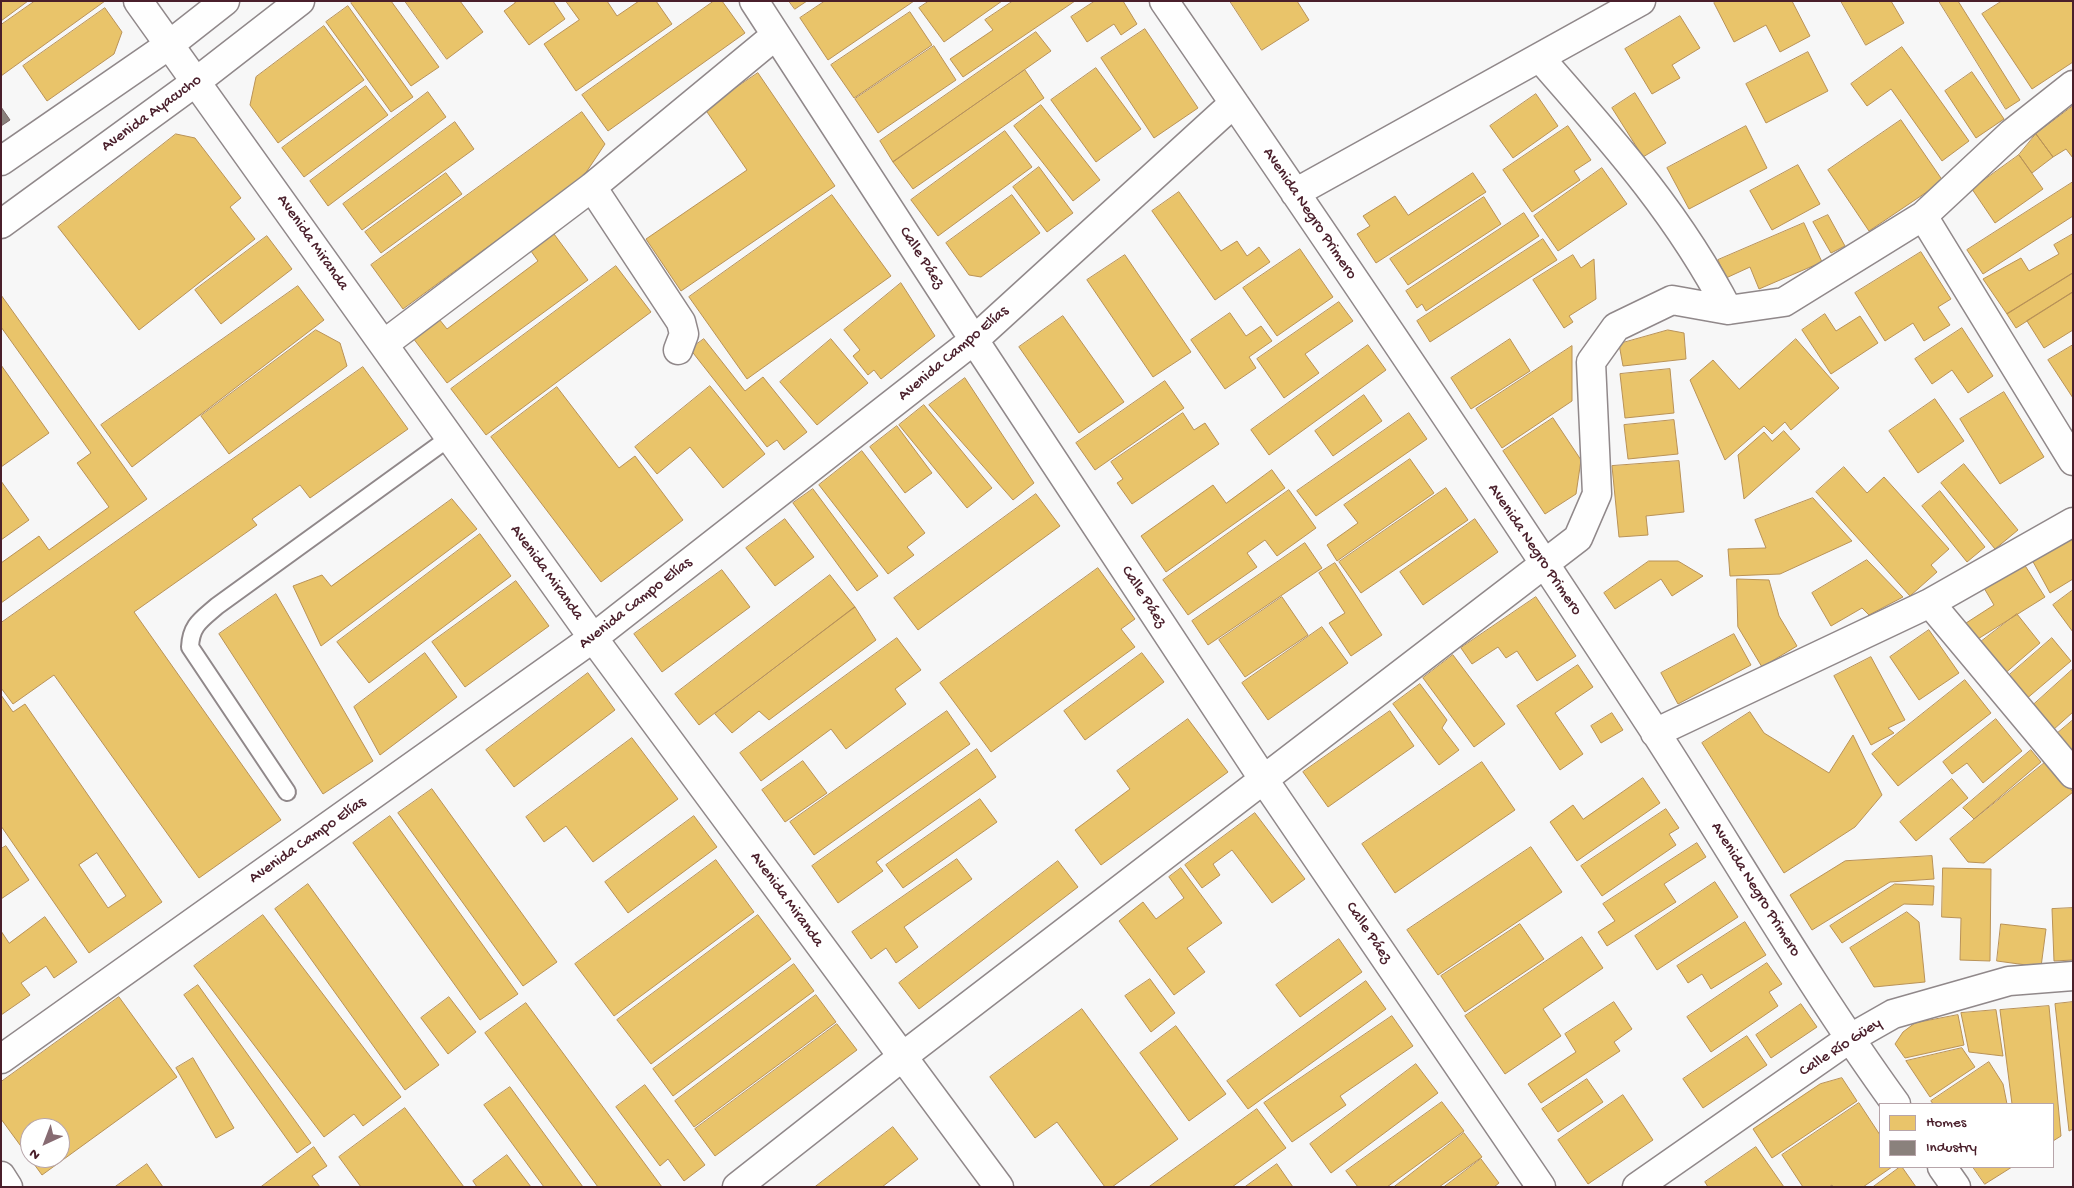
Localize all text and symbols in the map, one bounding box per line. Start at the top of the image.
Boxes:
street label: Avenida Ayacucho [98,71,206,157]
street label: Avenida Negro Primero [1258,144,1360,284]
street label: Avenida Miranda [272,191,352,295]
street label: Calle Páez [894,224,948,292]
street label: Avenida Campo Elías [895,302,1013,406]
street label: Avenida Negro Primero [1483,480,1585,620]
street label: Avenida Miranda [505,522,587,624]
street label: Avenida Campo Elías [576,554,696,654]
street label: Calle Páez [1116,563,1170,631]
street label: Avenida Campo Elías [246,793,370,889]
street label: Avenida Negro Primero [1706,819,1804,961]
street label: Avenida Miranda [745,849,827,951]
street label: Calle Páez [1341,899,1395,967]
street label: Calle Río Güey [1796,1014,1886,1082]
legend [1879,1103,2054,1168]
text: Homes [1926,1114,1966,1132]
north arrow [20,1118,70,1168]
text: Industry [1926,1139,1977,1157]
text: N [26,1144,44,1163]

